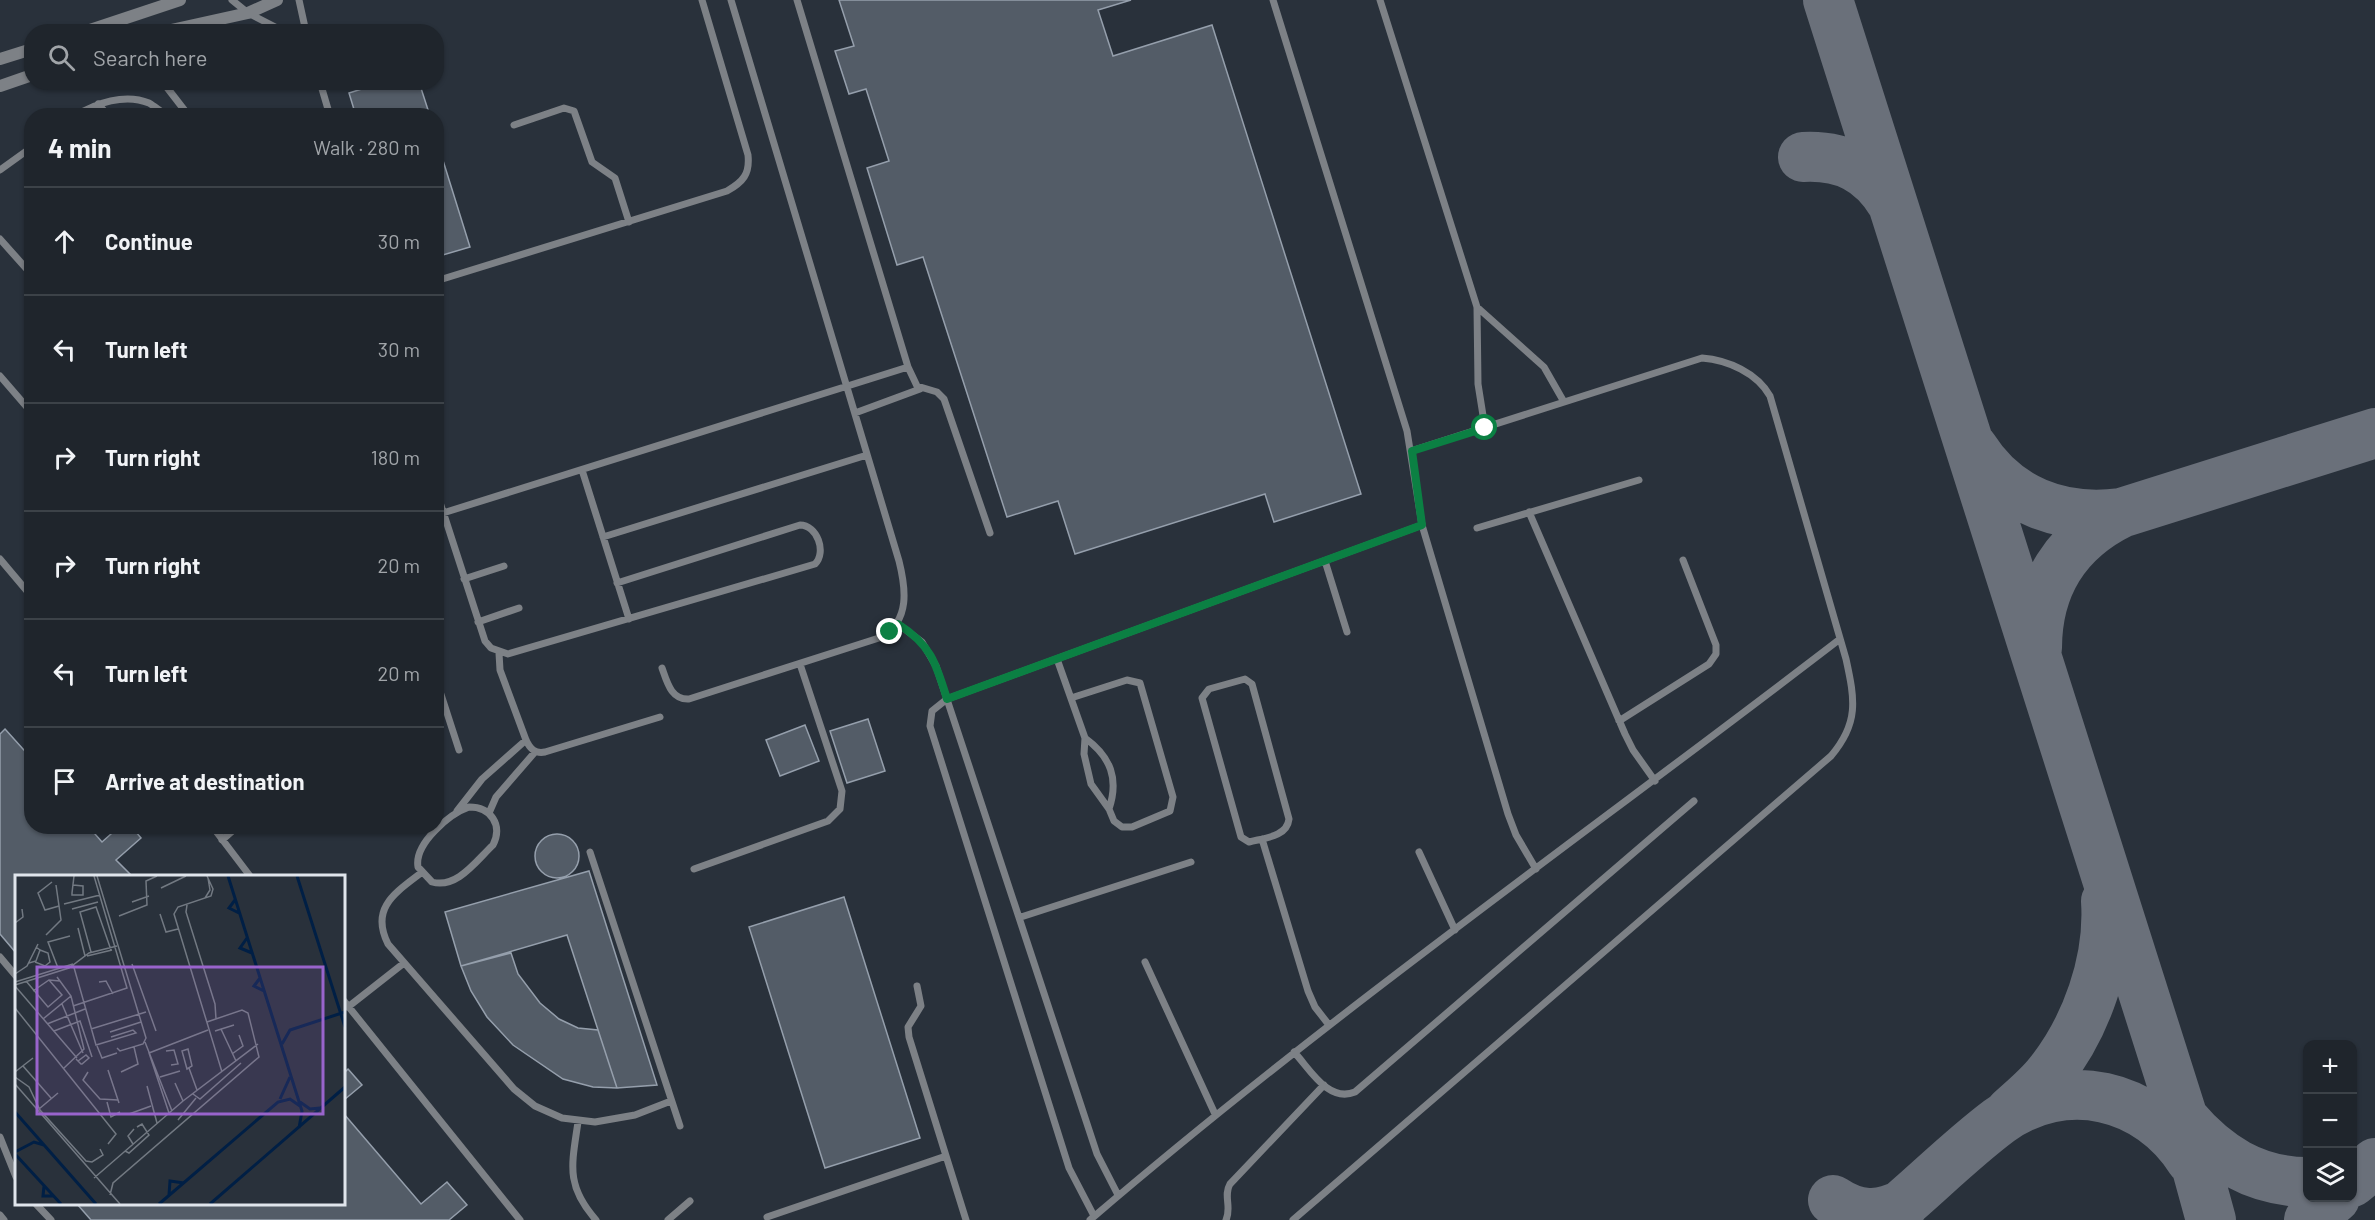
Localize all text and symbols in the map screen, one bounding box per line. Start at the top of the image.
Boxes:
search box [24,24,444,90]
icon: search [45,41,78,74]
text: Search here [93,44,207,70]
text: 4 min [48,132,112,163]
text: Walk · 280 m [313,135,420,159]
icon: ahead [48,225,81,258]
text: Continue [105,228,193,254]
text: 30 m [378,229,420,253]
icon: left [48,333,81,366]
text: Turn left [105,336,188,362]
text: 30 m [378,337,420,361]
route start [1471,414,1497,440]
icon: right [48,441,81,474]
text: Turn right [105,444,200,470]
text: 180 m [371,445,420,469]
icon: right [48,549,81,582]
text: Turn right [105,552,200,578]
text: 20 m [377,553,420,577]
route end [876,618,902,644]
icon: left [48,657,81,690]
text: Turn left [105,660,188,686]
text: 20 m [377,661,420,685]
icon: arrive [48,765,81,798]
text: Arrive at destination [105,768,304,794]
inset map [15,875,345,1205]
map controls [2303,1040,2357,1202]
button: + [2303,1040,2357,1094]
button: − [2303,1094,2357,1148]
button: layers [2303,1148,2357,1202]

